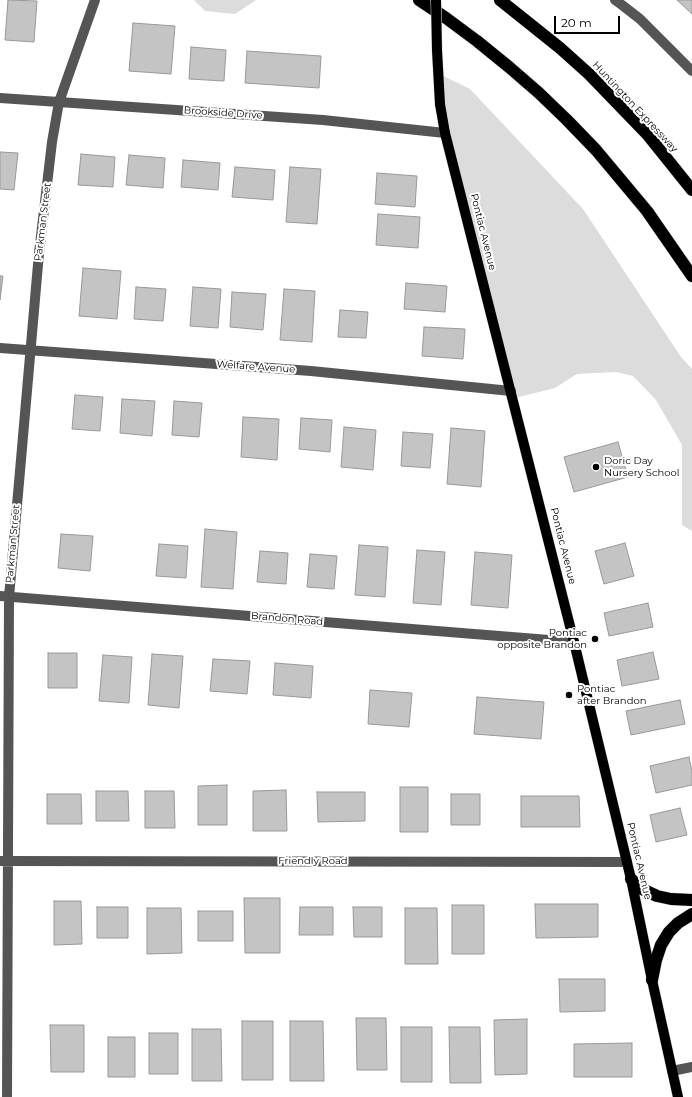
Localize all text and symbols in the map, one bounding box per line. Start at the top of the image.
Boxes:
scale bar [556,8,622,34]
text: 20 m [561,15,592,30]
street label: Huntington Expressway [590,59,680,155]
street label: Brookside Drive [183,104,263,122]
street label: Parkman Street [32,182,54,262]
street label: Pontiac Avenue [468,192,498,272]
street label: Welfare Avenue [216,358,296,376]
place label: Doric Day Nursery School [604,455,679,478]
marker: Doric Day Nursery School [591,462,601,472]
street label: Parkman Street [4,504,22,584]
street label: Pontiac Avenue [548,506,578,586]
street label: Brandon Road [250,610,324,628]
place label: Pontiac opposite Brandon [497,627,587,650]
marker: Pontiac opposite Brandon [590,634,600,644]
place label: Pontiac after Brandon [577,683,646,706]
marker: Pontiac after Brandon [564,690,574,700]
street label: Pontiac Avenue [624,821,654,901]
street label: Friendly Road [278,855,348,867]

